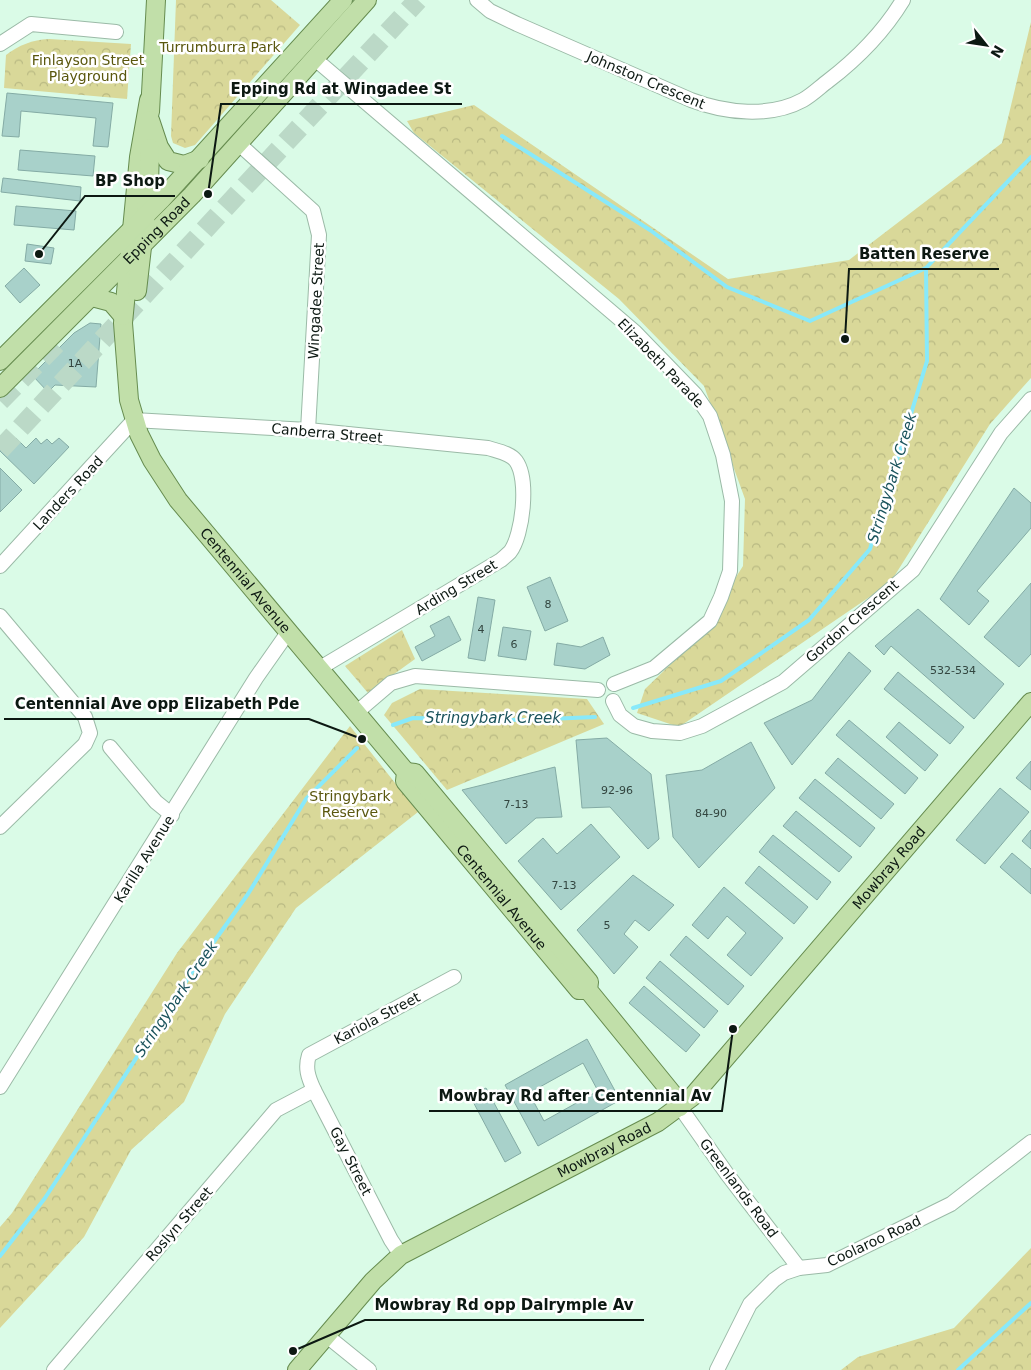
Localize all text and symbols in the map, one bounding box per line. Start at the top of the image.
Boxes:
north arrow [961,20,1011,70]
park label: Turrumburra Park [158,39,282,55]
text: N [987,42,1007,61]
street label: Johnston Crescent [584,47,708,112]
park label: Finlayson Street Playground [32,52,145,84]
callout: Epping Rd at Wingadee St [221,74,462,104]
text: Epping Rd at Wingadee St [230,80,452,98]
callout: BP Shop [85,166,175,196]
text: BP Shop [95,172,165,190]
street label: Epping Road [120,194,193,267]
callout: Batten Reserve [849,239,999,269]
street label: Wingadee Street [305,242,327,360]
text: Batten Reserve [859,245,989,263]
street label: Elizabeth Parade [615,315,707,411]
house number: 1A [68,357,83,370]
water label: Stringybark Creek [864,409,921,546]
street label: Canberra Street [271,420,384,446]
street label: Landers Road [30,453,106,533]
street label: Centennial Avenue [197,525,294,636]
street label: Arding Street [412,556,500,618]
street label: Gordon Crescent [802,576,902,666]
house number: 8 [545,598,552,611]
house number: 4 [478,623,485,636]
house number: 6 [511,638,518,651]
house number: 532-534 [930,664,976,677]
callout: Centennial Ave opp Elizabeth Pde [4,689,309,719]
text: Centennial Ave opp Elizabeth Pde [15,695,299,713]
water label: Stringybark Creek [425,709,562,727]
house number: 92-96 [601,784,633,797]
park label: Stringybark Reserve [309,788,392,820]
house number: 7-13 [504,798,528,811]
house number: 84-90 [695,807,727,820]
street label: Karilla Avenue [111,812,177,906]
street label: Mowbray Road [849,823,929,912]
street label: Centennial Avenue [453,841,550,953]
house number: 7-13 [552,879,576,892]
house number: 5 [604,919,611,932]
water label: Stringybark Creek [131,937,222,1060]
street label: Kariola Street [331,988,423,1047]
callout: Mowbray Rd after Centennial Av [429,1081,722,1111]
text: Mowbray Rd after Centennial Av [438,1087,712,1105]
street label: Mowbray Road [555,1119,654,1181]
street label: Gay Street [327,1124,375,1198]
street label: Greenlands Road [697,1135,781,1241]
street label: Roslyn Street [142,1183,216,1264]
street label: Coolaroo Road [825,1212,923,1270]
callout: Mowbray Rd opp Dalrymple Av [365,1290,644,1320]
text: Mowbray Rd opp Dalrymple Av [374,1296,634,1314]

